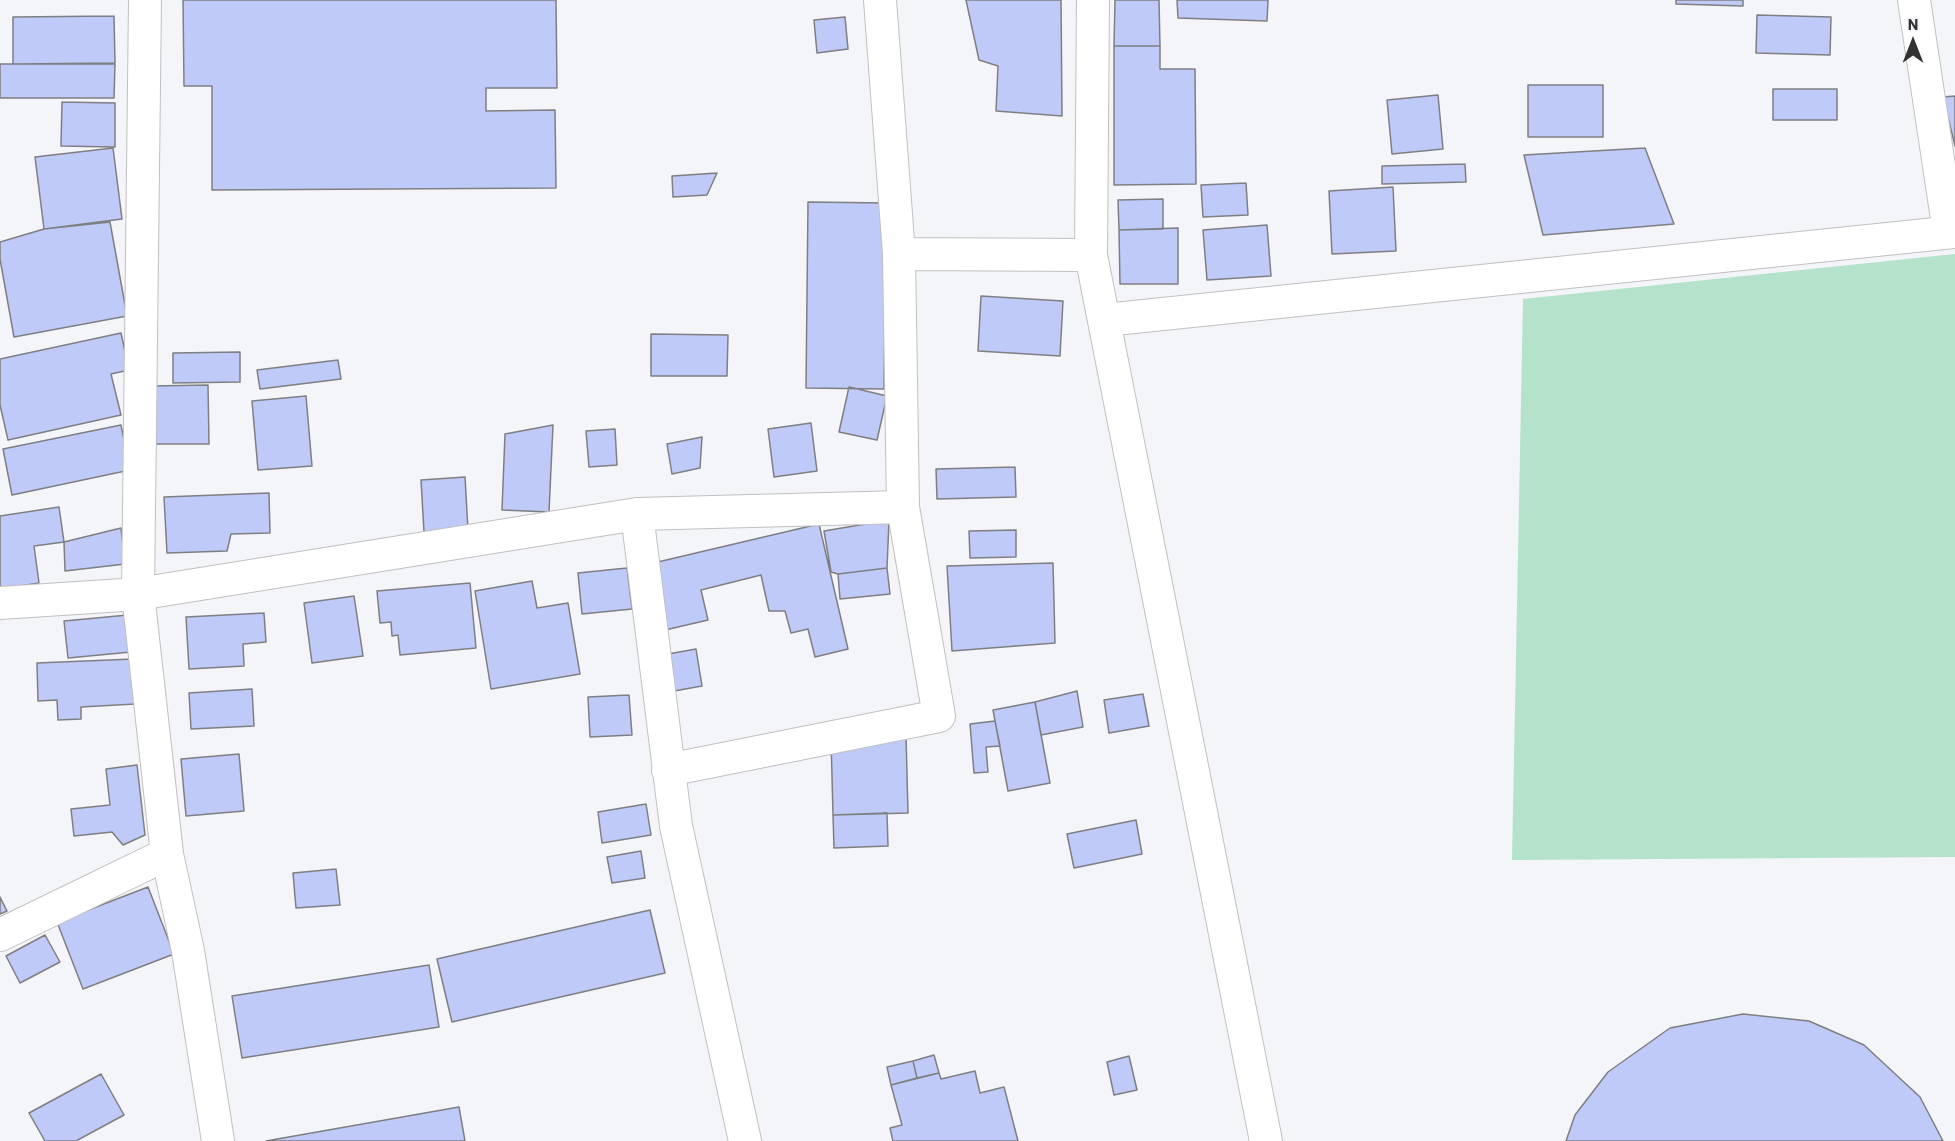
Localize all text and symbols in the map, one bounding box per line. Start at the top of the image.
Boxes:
north arrow [1883,12,1943,72]
text: N [1908,14,1918,33]

